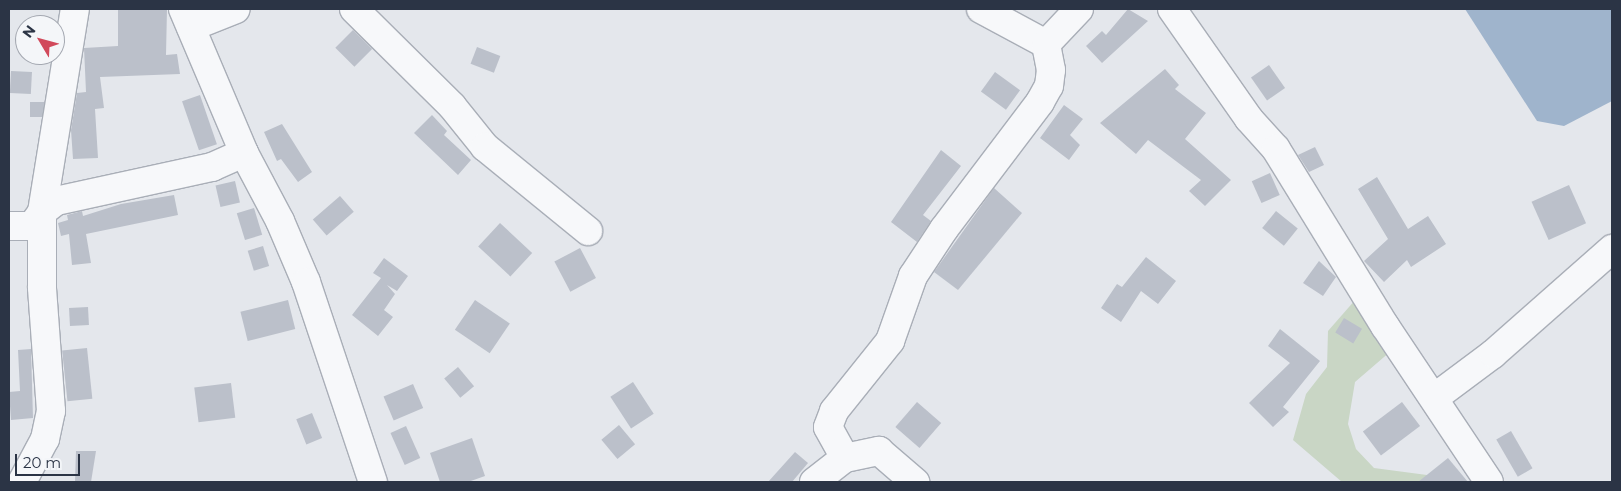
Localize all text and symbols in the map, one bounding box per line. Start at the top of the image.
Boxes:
north arrow [15,15,65,65]
text: N [18,22,39,42]
scale bar [18,444,82,476]
text: 20 m [23,453,61,472]

